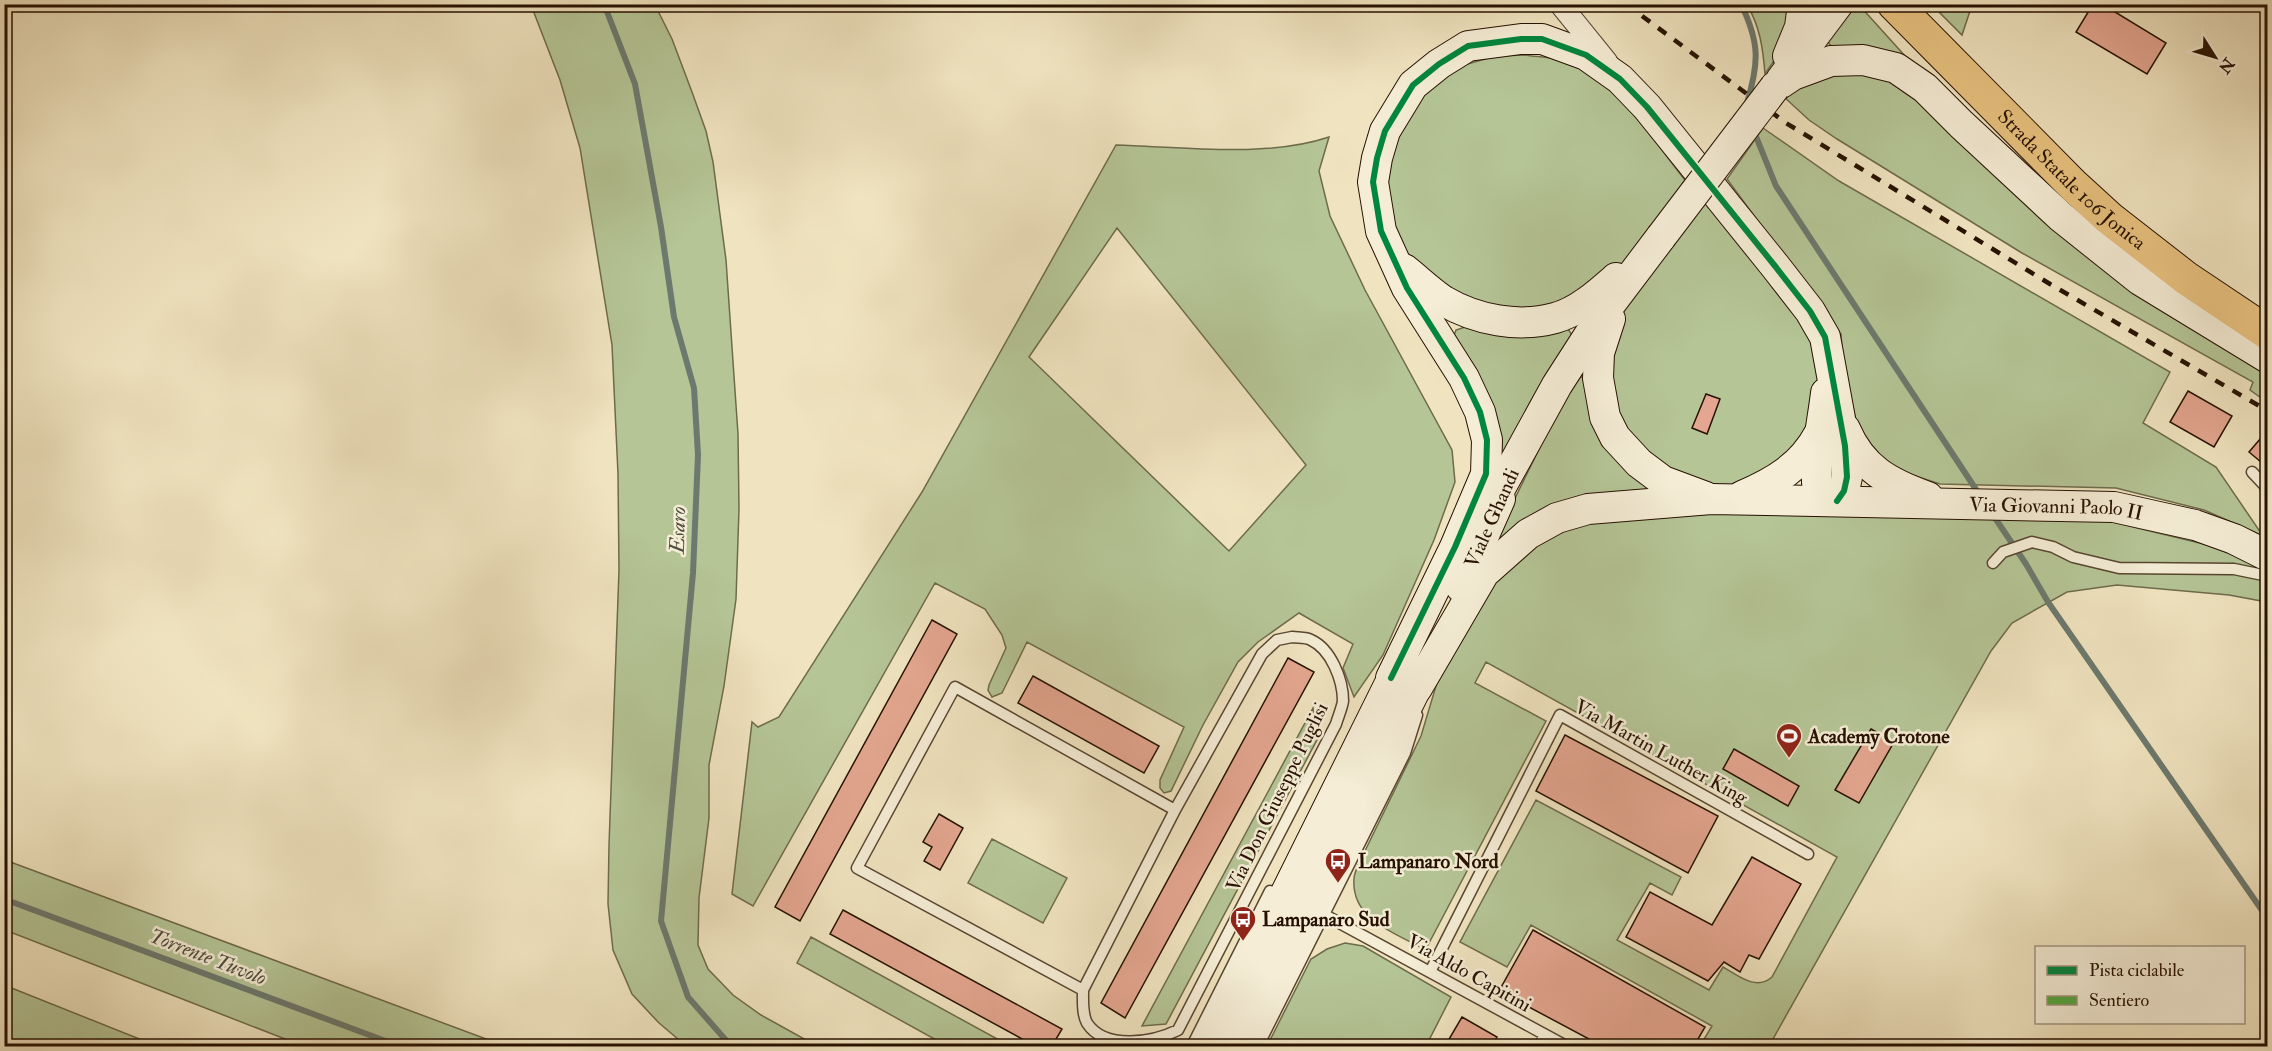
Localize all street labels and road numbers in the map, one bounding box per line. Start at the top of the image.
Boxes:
street label: Strada Statale 106 Jonica [1992,104,2152,255]
street label: Viale Ghandi [1459,464,1525,572]
street label: Via Giovanni Paolo II [1969,492,2145,526]
street label: Via Martin Luther King [1570,694,1753,811]
street label: Via Don Giuseppe Puglisi [1220,698,1335,896]
street label: Via Aldo Capitini [1402,928,1536,1018]

